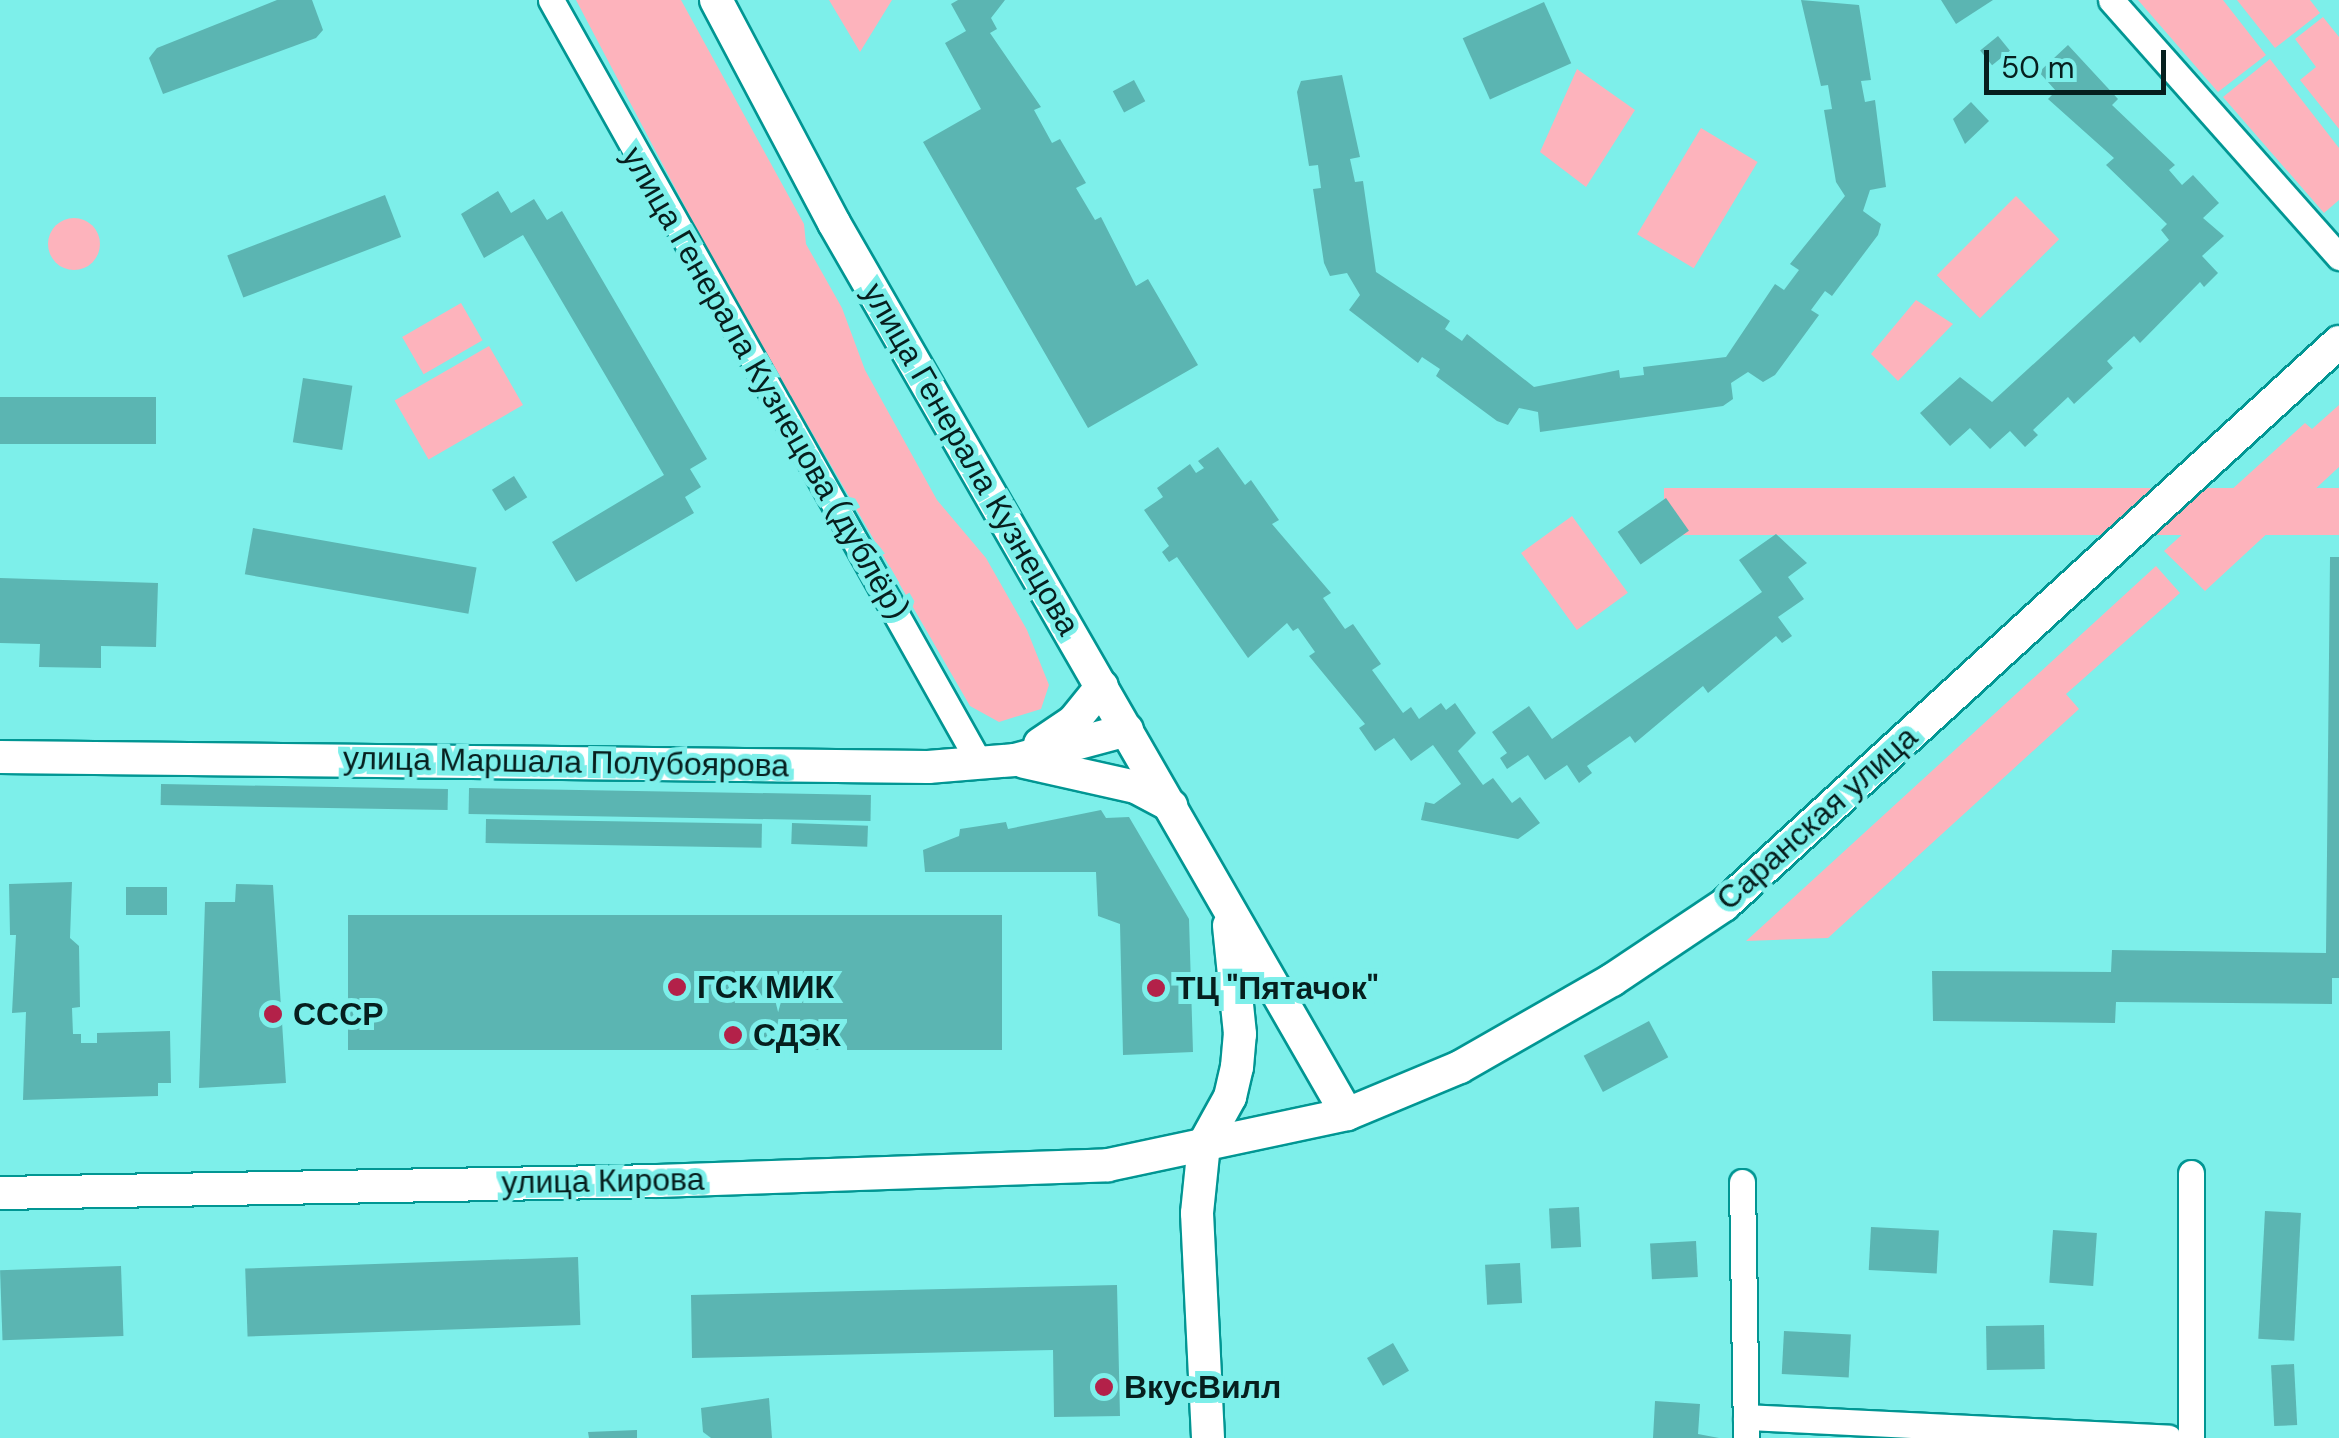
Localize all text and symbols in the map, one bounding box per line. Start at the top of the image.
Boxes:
scale bar [1989,30,2172,92]
text: 50 m [2001,48,2075,87]
street label: улица Генерала Кузнецова (дублёр) [614,140,916,626]
street label: улица Генерала Кузнецова [854,276,1088,642]
street label: Саранская улица [1709,718,1925,918]
street label: улица Маршала Полубоярова [343,739,789,785]
place label: ГСК МИК [697,968,834,1006]
place label: ТЦ "Пятачок" [1176,969,1378,1007]
marker: ГСК МИК [666,976,688,998]
marker: ТЦ "Пятачок" [1145,977,1167,999]
place label: СССР [293,995,384,1033]
marker: СССР [262,1003,284,1025]
place label: СДЭК [753,1016,841,1054]
marker: СДЭК [722,1024,744,1046]
street label: улица Кирова [501,1160,705,1202]
place label: ВкусВилл [1124,1368,1281,1406]
marker: ВкусВилл [1093,1376,1115,1398]

